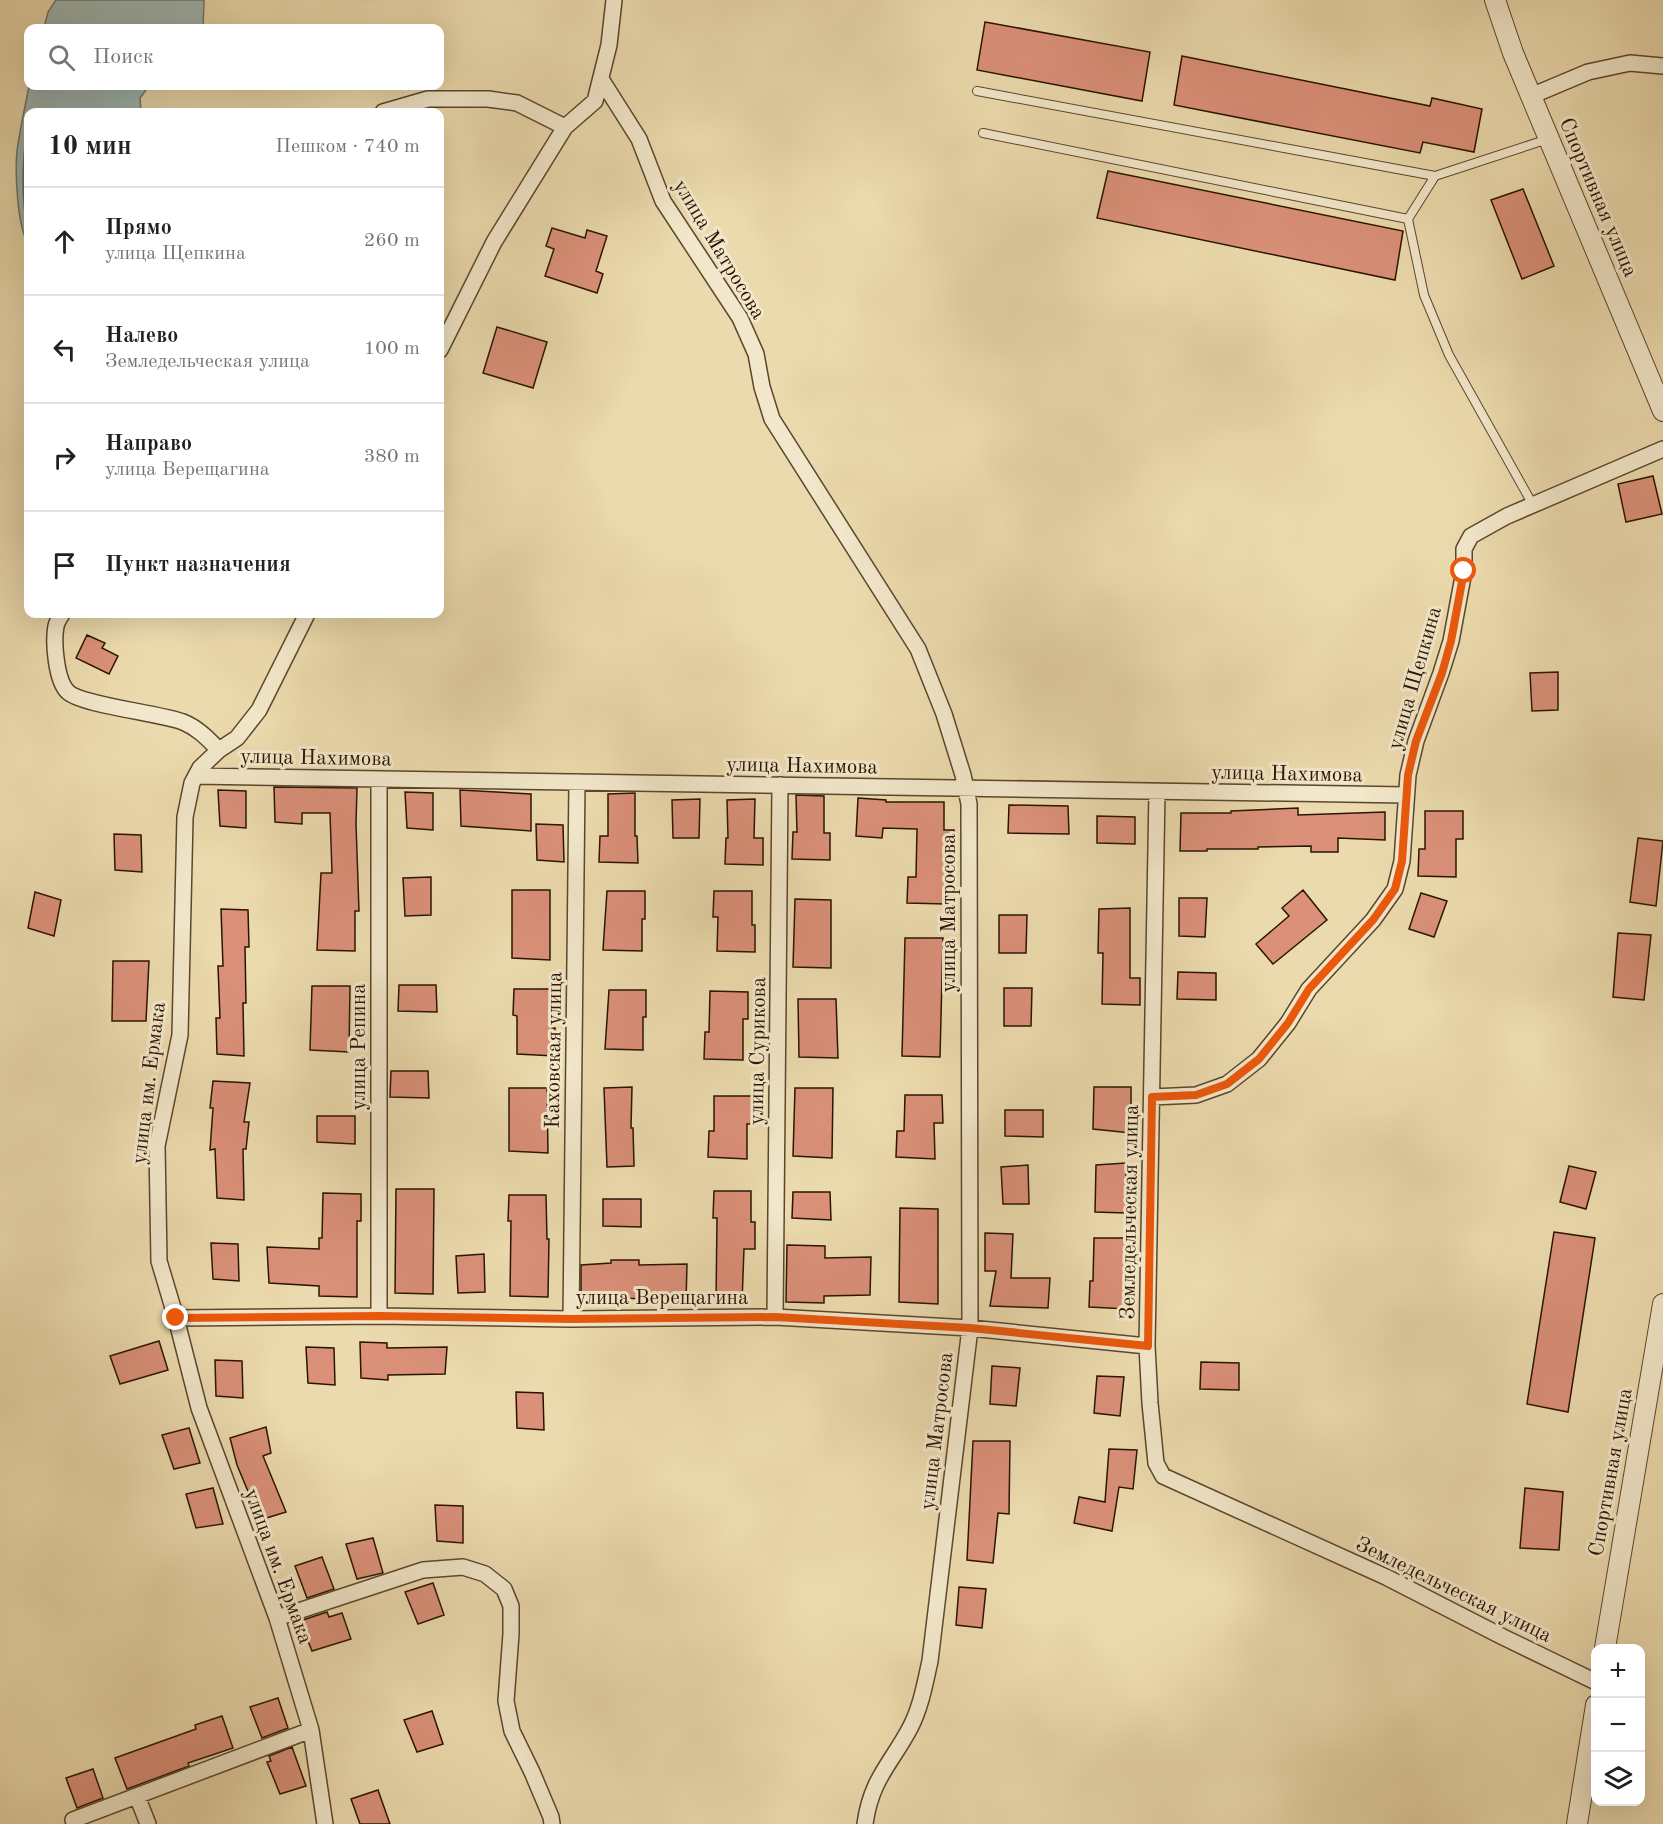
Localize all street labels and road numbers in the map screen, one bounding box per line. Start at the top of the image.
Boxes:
street label: Спортивная улица [1555,115,1641,280]
street label: улица Матросова [669,176,769,323]
street label: улица Щепкина [1385,604,1446,752]
street label: улица Нахимова [240,747,392,770]
street label: улица Нахимова [726,755,878,778]
street label: улица Нахимова [1211,763,1363,786]
street label: улица Матросова [939,834,960,992]
street label: Каховская улица [543,971,566,1129]
street label: улица Сурикова [747,977,770,1125]
street label: улица Репина [349,983,370,1111]
street label: улица им. Ермака [129,1001,170,1166]
street label: Земледельческая улица [1118,1104,1143,1320]
street label: улица Верещагина [576,1288,748,1309]
street label: улица Матросова [917,1351,958,1511]
street label: Спортивная улица [1586,1386,1637,1558]
street label: улица им. Ермака [240,1486,315,1647]
street label: Земледельческая улица [1352,1534,1555,1647]

